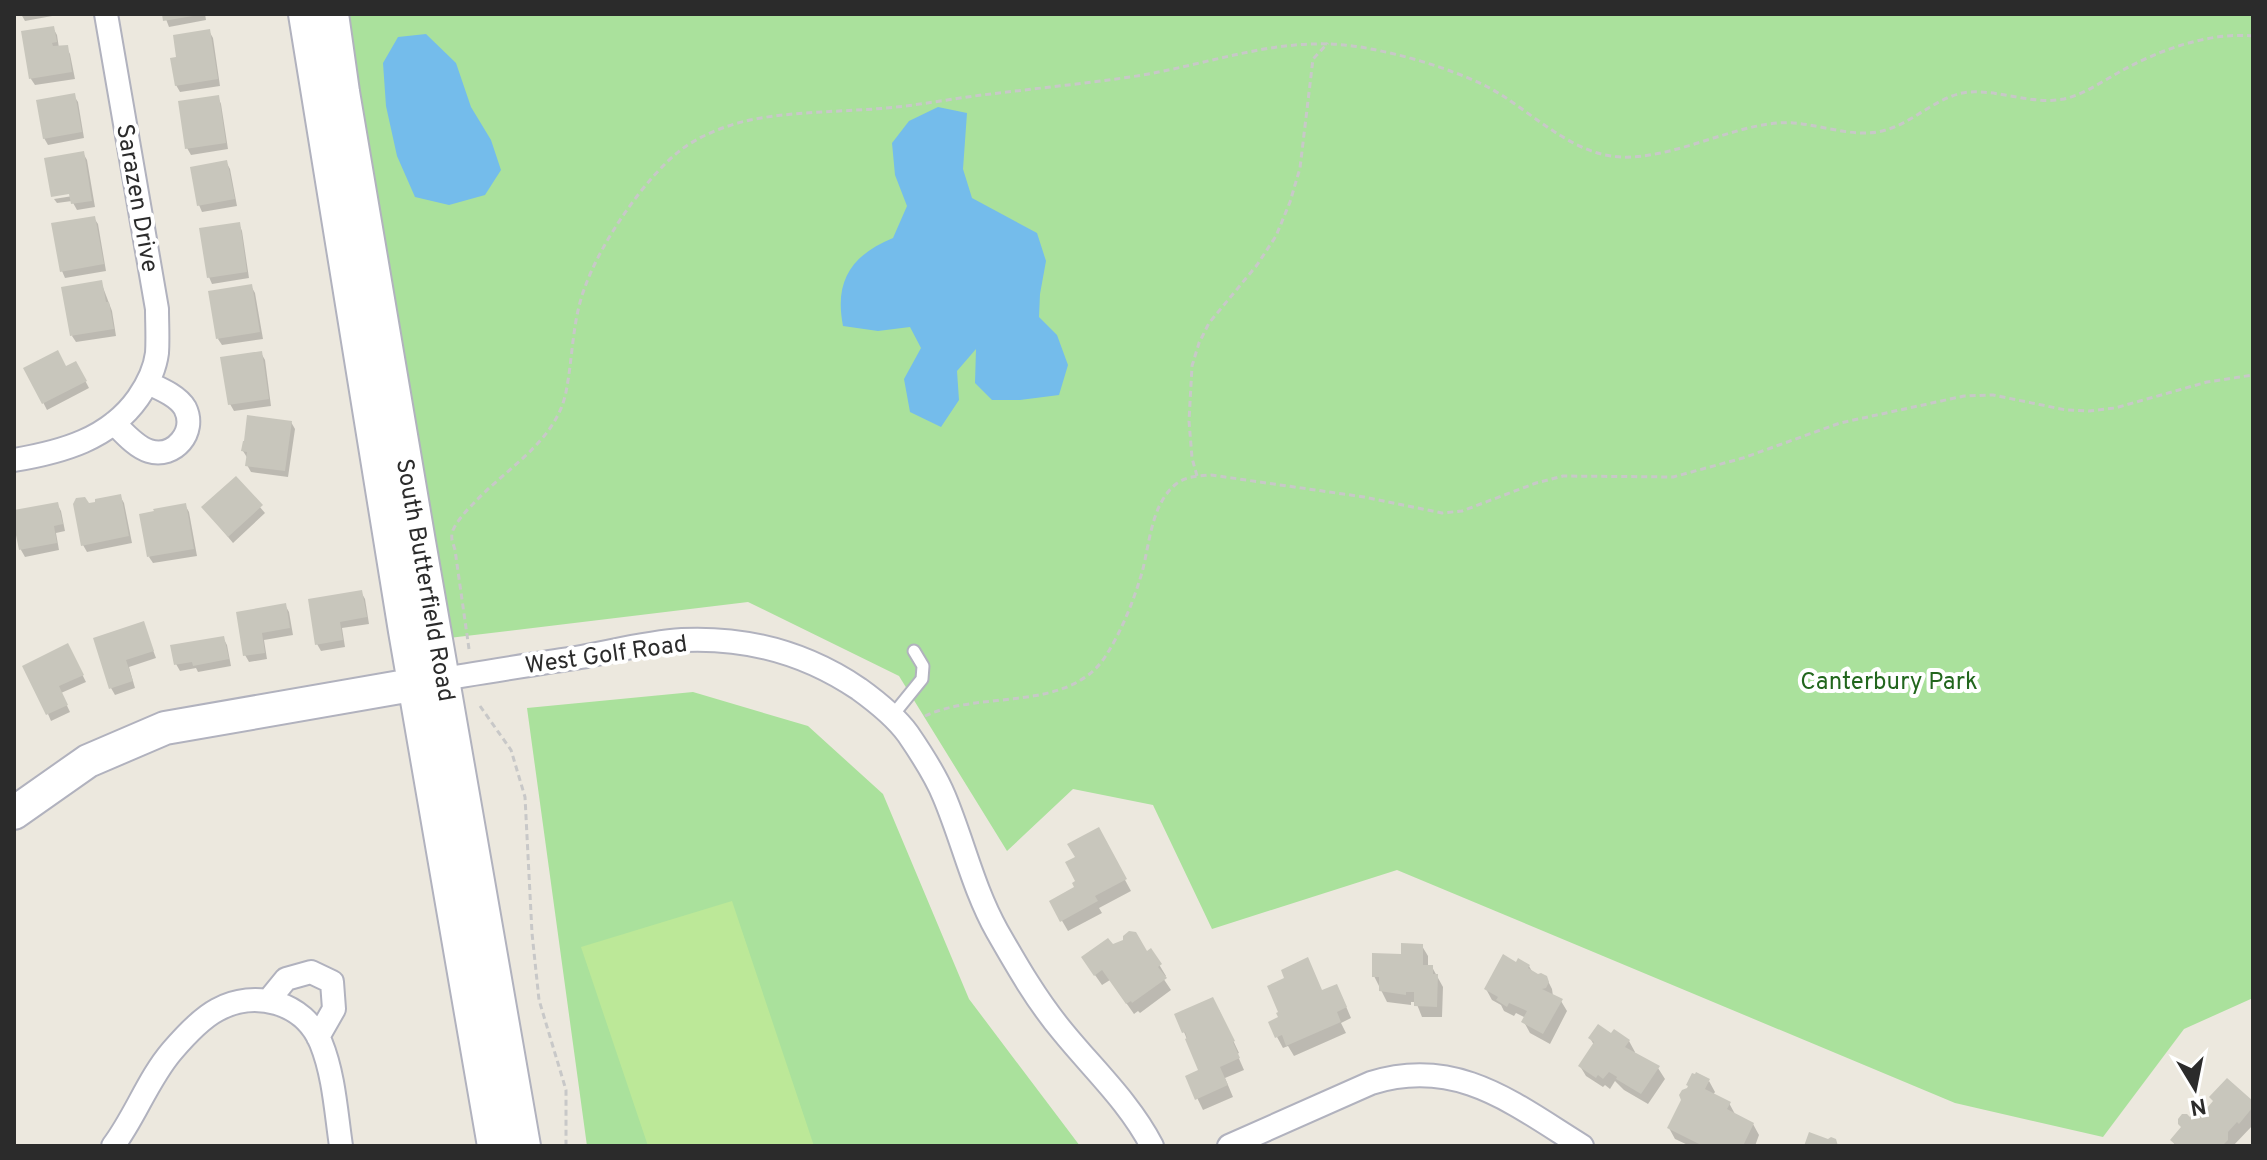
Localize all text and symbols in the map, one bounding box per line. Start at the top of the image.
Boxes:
street label: Sarazen Drive [108,122,164,275]
street label: South Butterfield Road [388,457,460,704]
street label: West Golf Road [523,630,689,682]
park label: Canterbury Park [1800,668,1978,698]
north arrow [2155,1048,2235,1128]
text: N [2188,1091,2208,1120]

